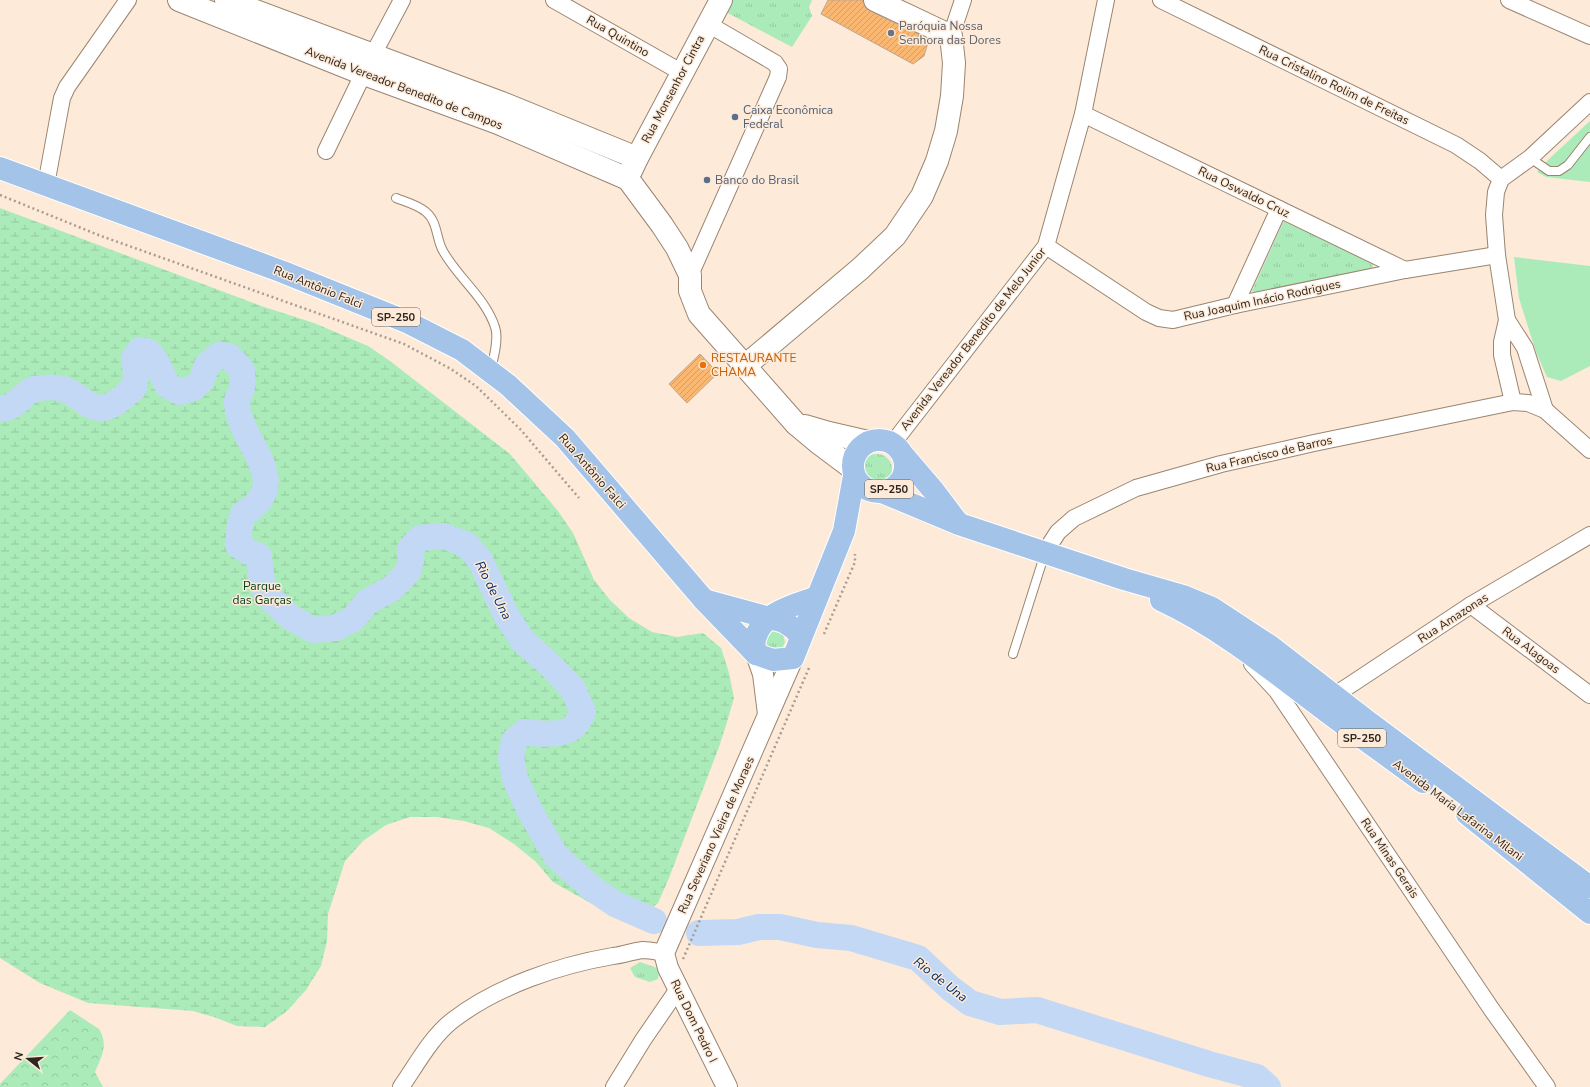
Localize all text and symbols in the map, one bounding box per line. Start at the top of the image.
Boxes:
street label: Rua Quintino [584,12,653,61]
place label: Paróquia Nossa Senhora das Dores [899,18,1001,48]
marker: Paróquia Nossa Senhora das Dores [886,28,896,38]
street label: Rua Monsenhor Cintra [638,32,708,146]
street label: Rua Cristalino Rolim de Freitas [1256,42,1412,129]
street label: Avenida Vereador Benedito de Campos [303,43,505,133]
place label: Caixa Econômica Federal [743,102,833,132]
marker: Caixa Econômica Federal [730,112,740,122]
street label: Rua Oswaldo Cruz [1195,163,1293,221]
place label: Banco do Brasil [715,172,799,188]
marker: Banco do Brasil [702,175,712,185]
street label: Avenida Vereador Benedito de Melo Junior [897,244,1050,434]
street label: Rua Antônio Falci [271,262,365,312]
street label: Rua Joaquim Inácio Rodrigues [1182,276,1342,324]
road number: SP-250 [372,308,420,326]
place label: RESTAURANTE CHAMA [711,350,797,380]
marker: RESTAURANTE CHAMA [698,360,708,370]
street label: Rua Antônio Falci [555,430,629,512]
street label: Rua Francisco de Barros [1204,432,1334,476]
road number: SP-250 [865,480,913,498]
water label: Rio de Una [471,558,516,623]
park label: Parque das Garças [232,578,292,608]
street label: Rua Amazonas [1415,589,1491,647]
street label: Rua Alagoas [1499,623,1563,677]
road number: SP-250 [1338,729,1386,747]
street label: Rua Severiano Vieira de Moraes [674,754,758,916]
street label: Avenida Maria Lafarina Milani [1390,756,1526,864]
street label: Rua Minas Gerais [1357,815,1423,901]
water label: Rio de Una [910,953,971,1007]
street label: Rua Dom Pedro I [667,977,721,1065]
north arrow [8,1039,48,1079]
text: N [11,1050,27,1062]

